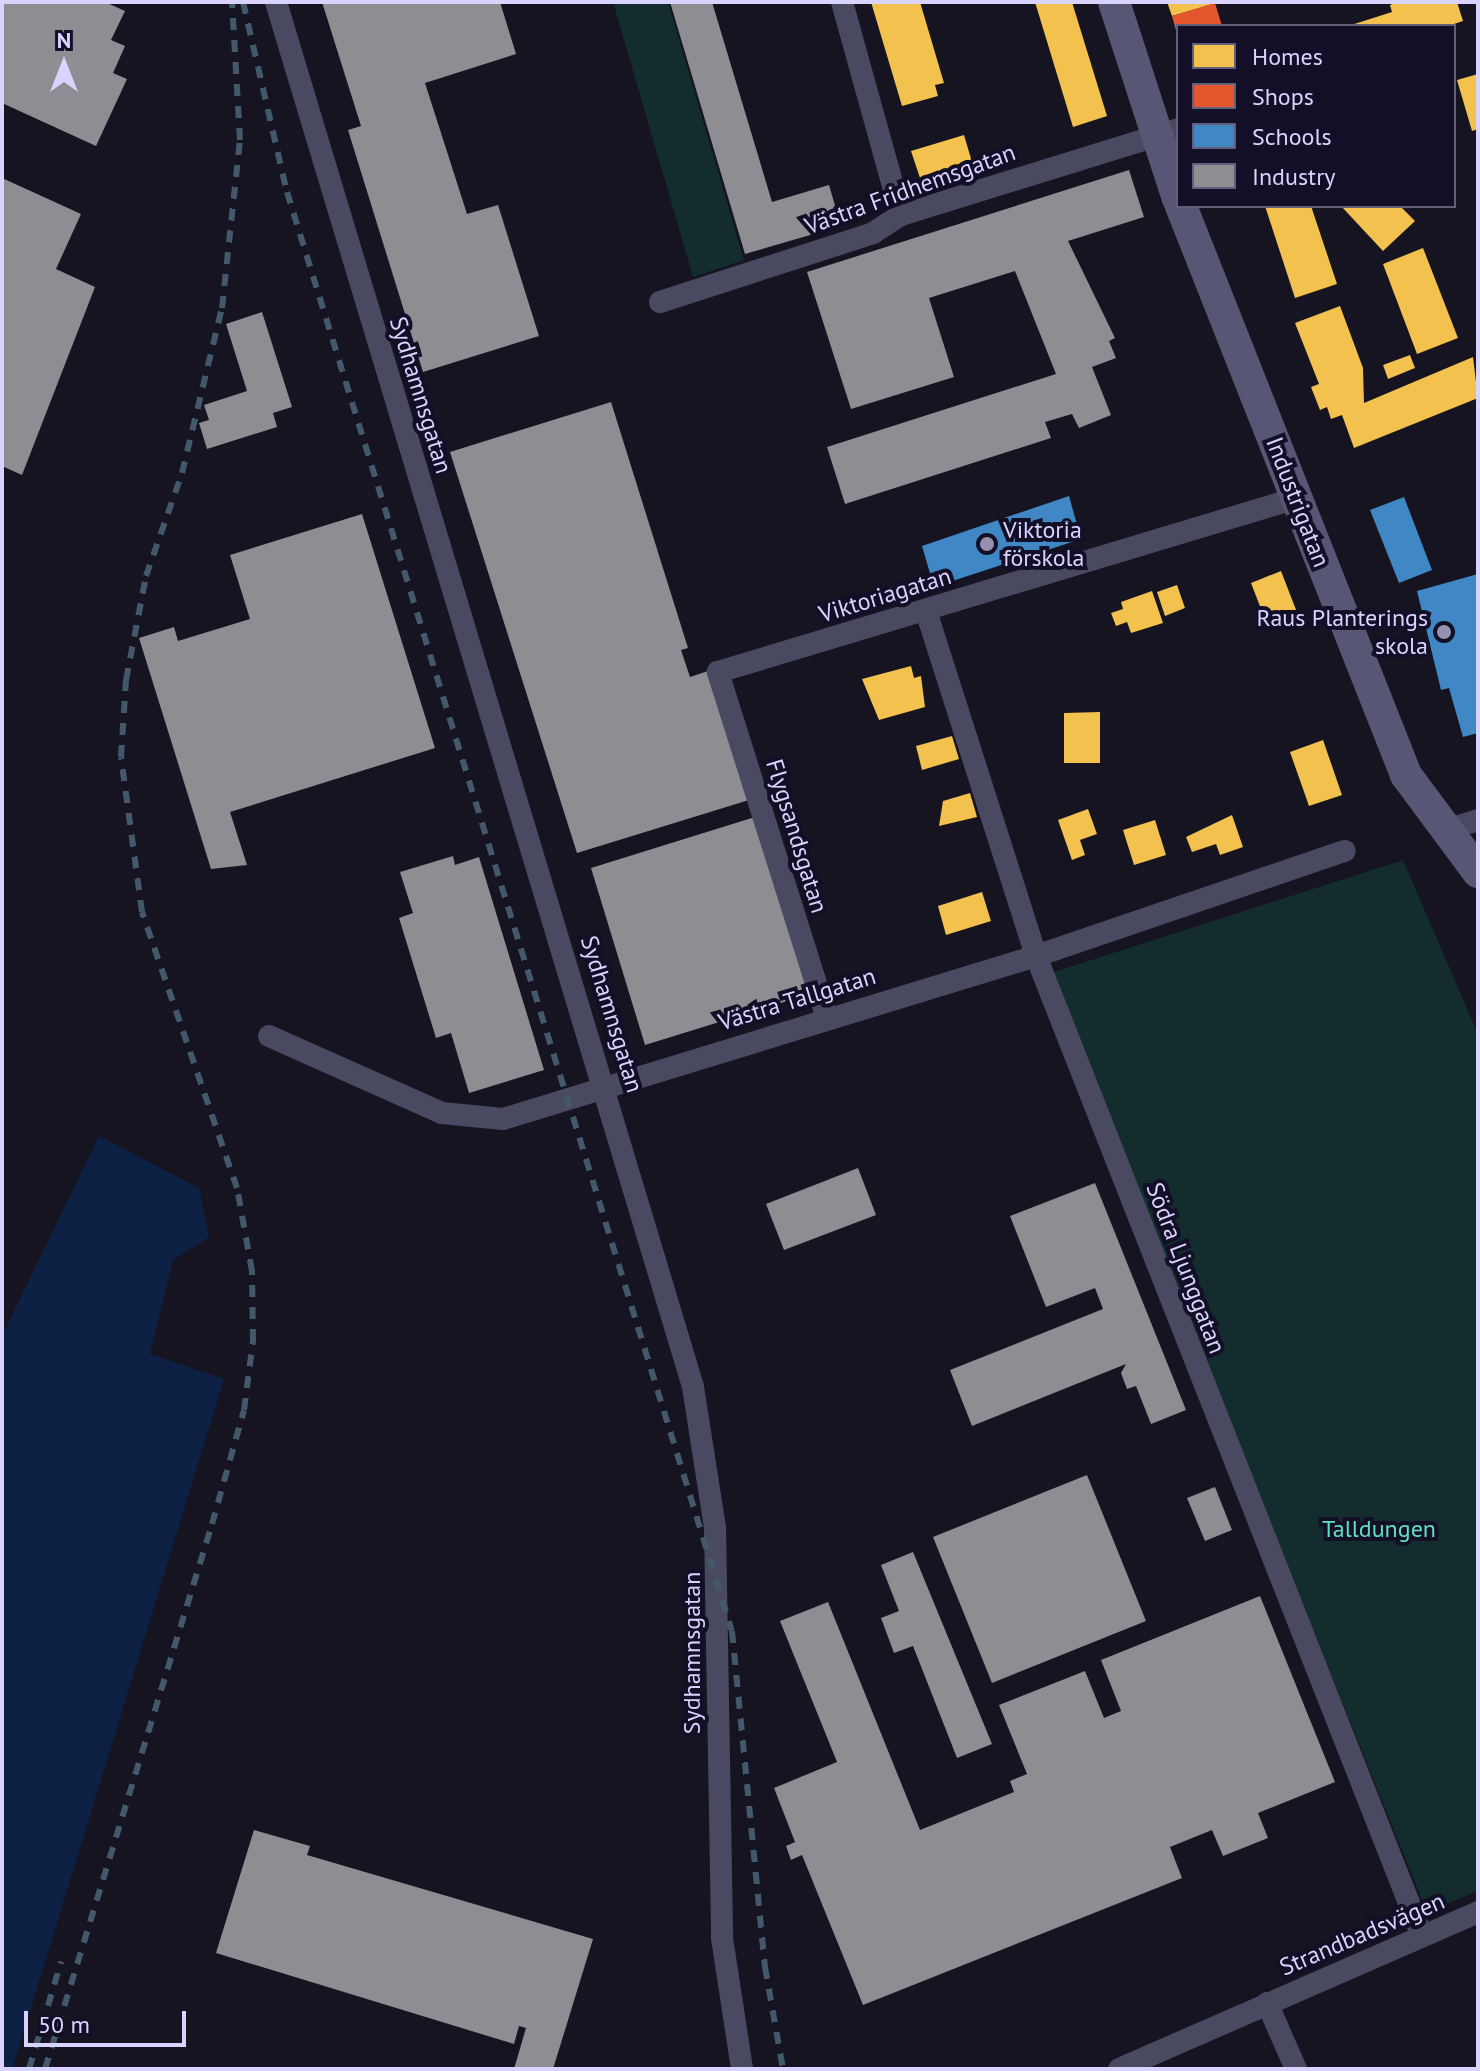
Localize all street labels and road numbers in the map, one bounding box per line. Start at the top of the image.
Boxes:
street label: Västra Fridhemsgatan [801,138,1019,240]
street label: Sydhamnsgatan [383,313,459,477]
street label: Industrigatan [1260,433,1336,571]
street label: Viktoriagatan [815,561,955,629]
street label: Flygsandsgatan [760,756,834,916]
street label: Sydhamnsgatan [574,932,650,1096]
street label: Västra Tallgatan [714,961,880,1037]
street label: Södra Ljunggatan [1140,1178,1232,1358]
street label: Sydhamnsgatan [678,1572,706,1734]
street label: Strandbadsvägen [1275,1886,1449,1982]

